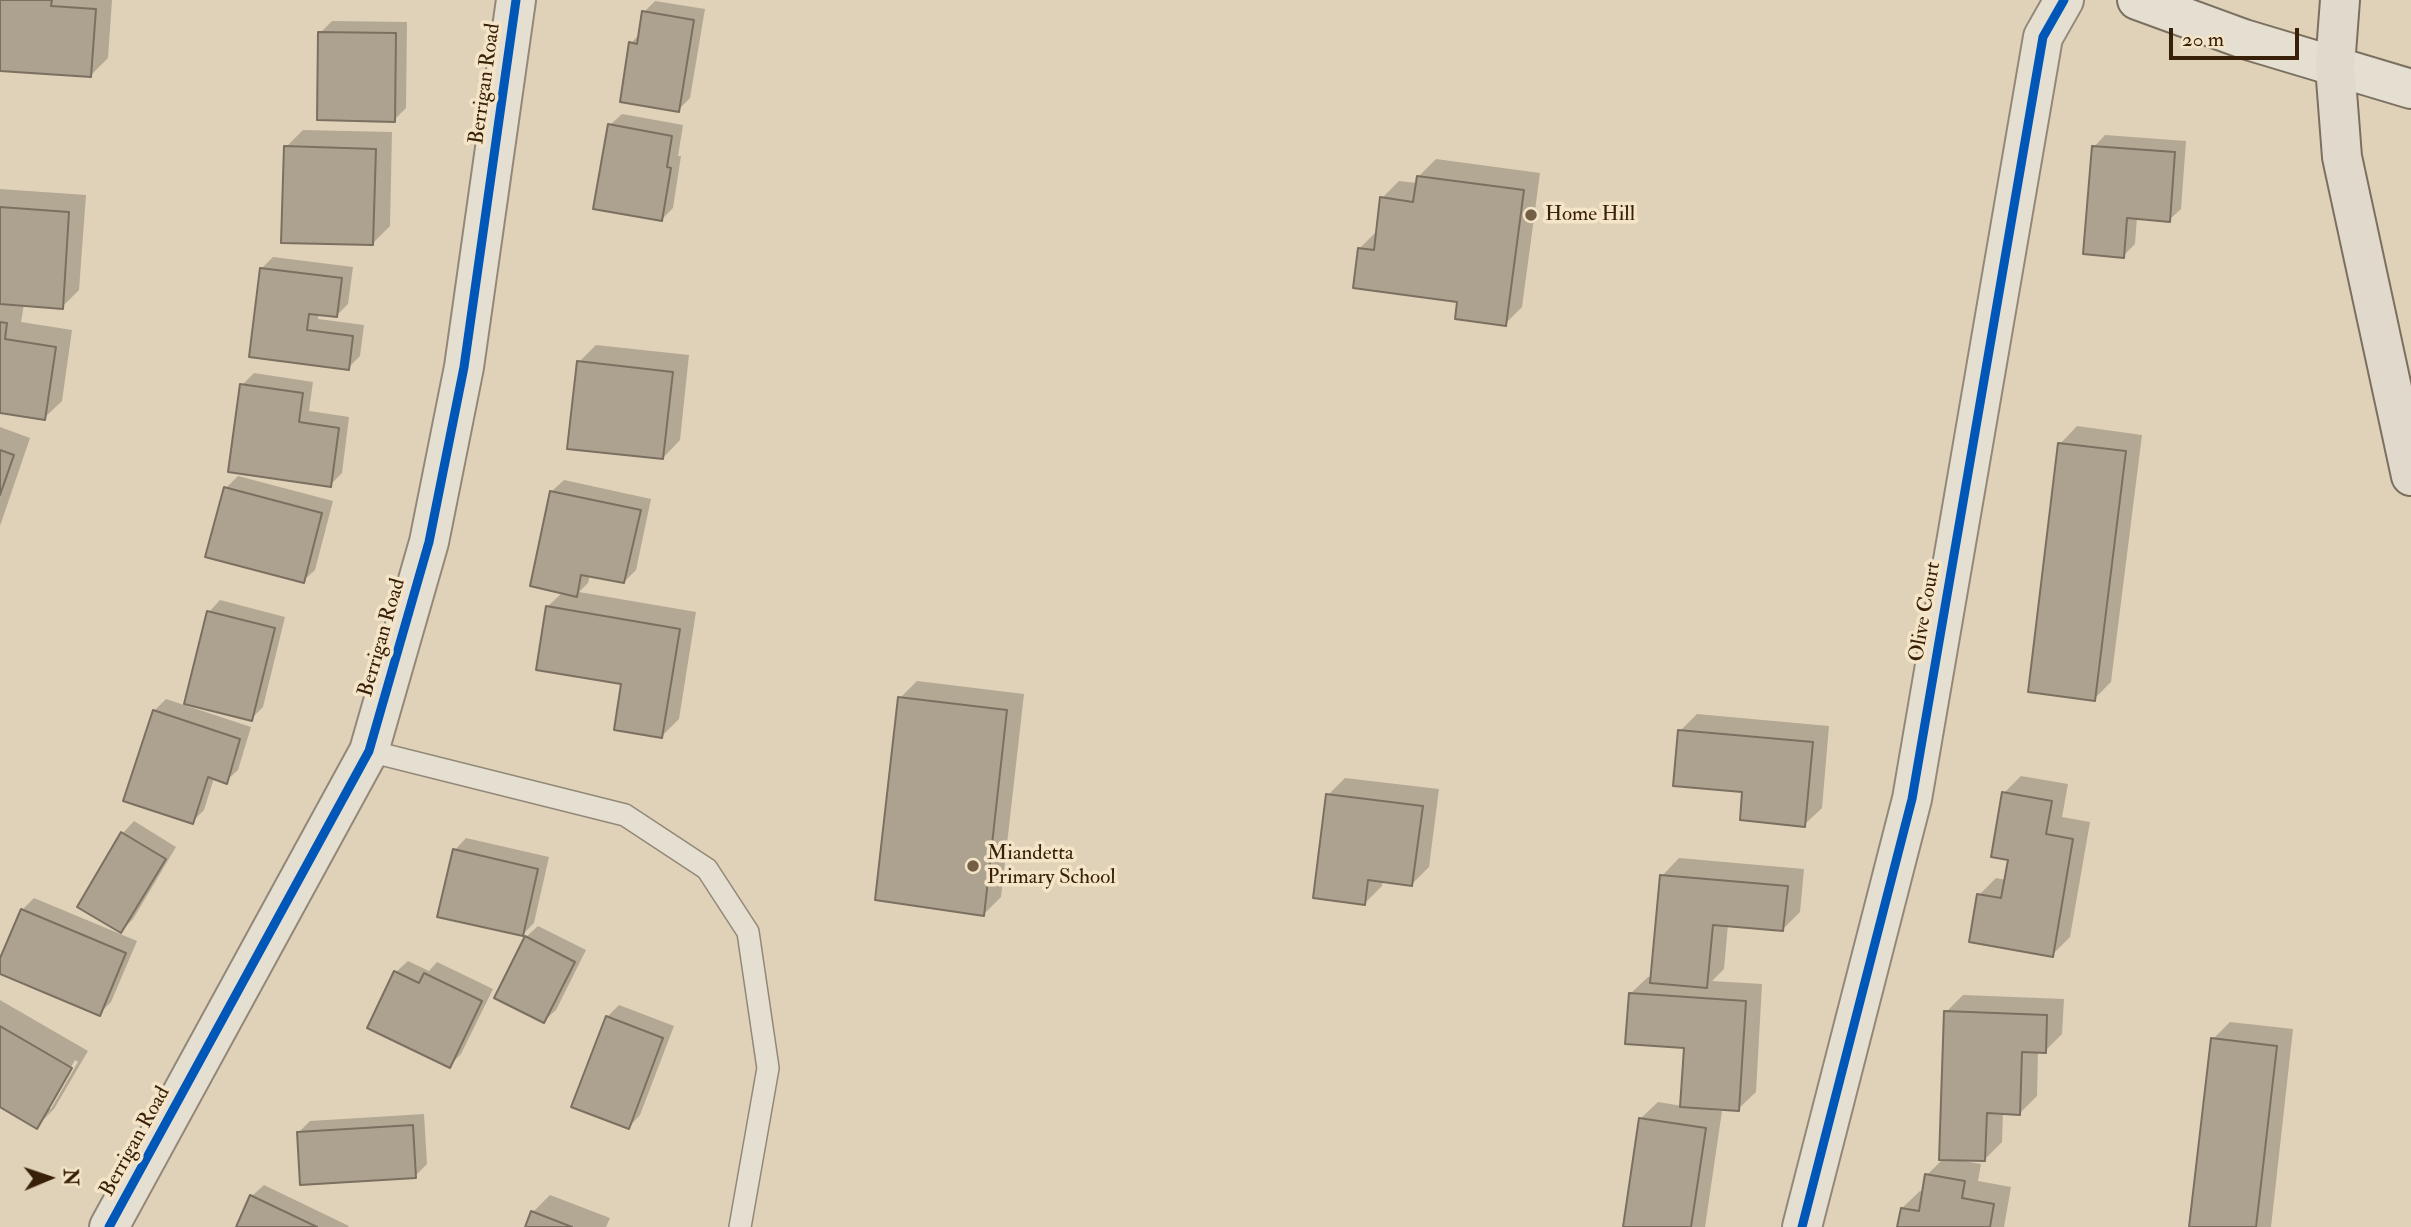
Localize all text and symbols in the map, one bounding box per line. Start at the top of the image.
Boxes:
scale bar [2173,14,2302,58]
street label: Berrigan Road [465,22,507,146]
text: 20 m [2182,26,2224,53]
place label: Home Hill [1545,202,1635,228]
marker: Home Hill [1523,207,1539,223]
street label: Olive Court [1905,560,1947,664]
street label: Berrigan Road [354,576,412,700]
place label: Miandetta Primary School [987,841,1116,891]
marker: Miandetta Primary School [965,858,981,874]
street label: Berrigan Road [95,1083,177,1201]
north arrow [14,1143,84,1213]
text: N [58,1168,82,1186]

